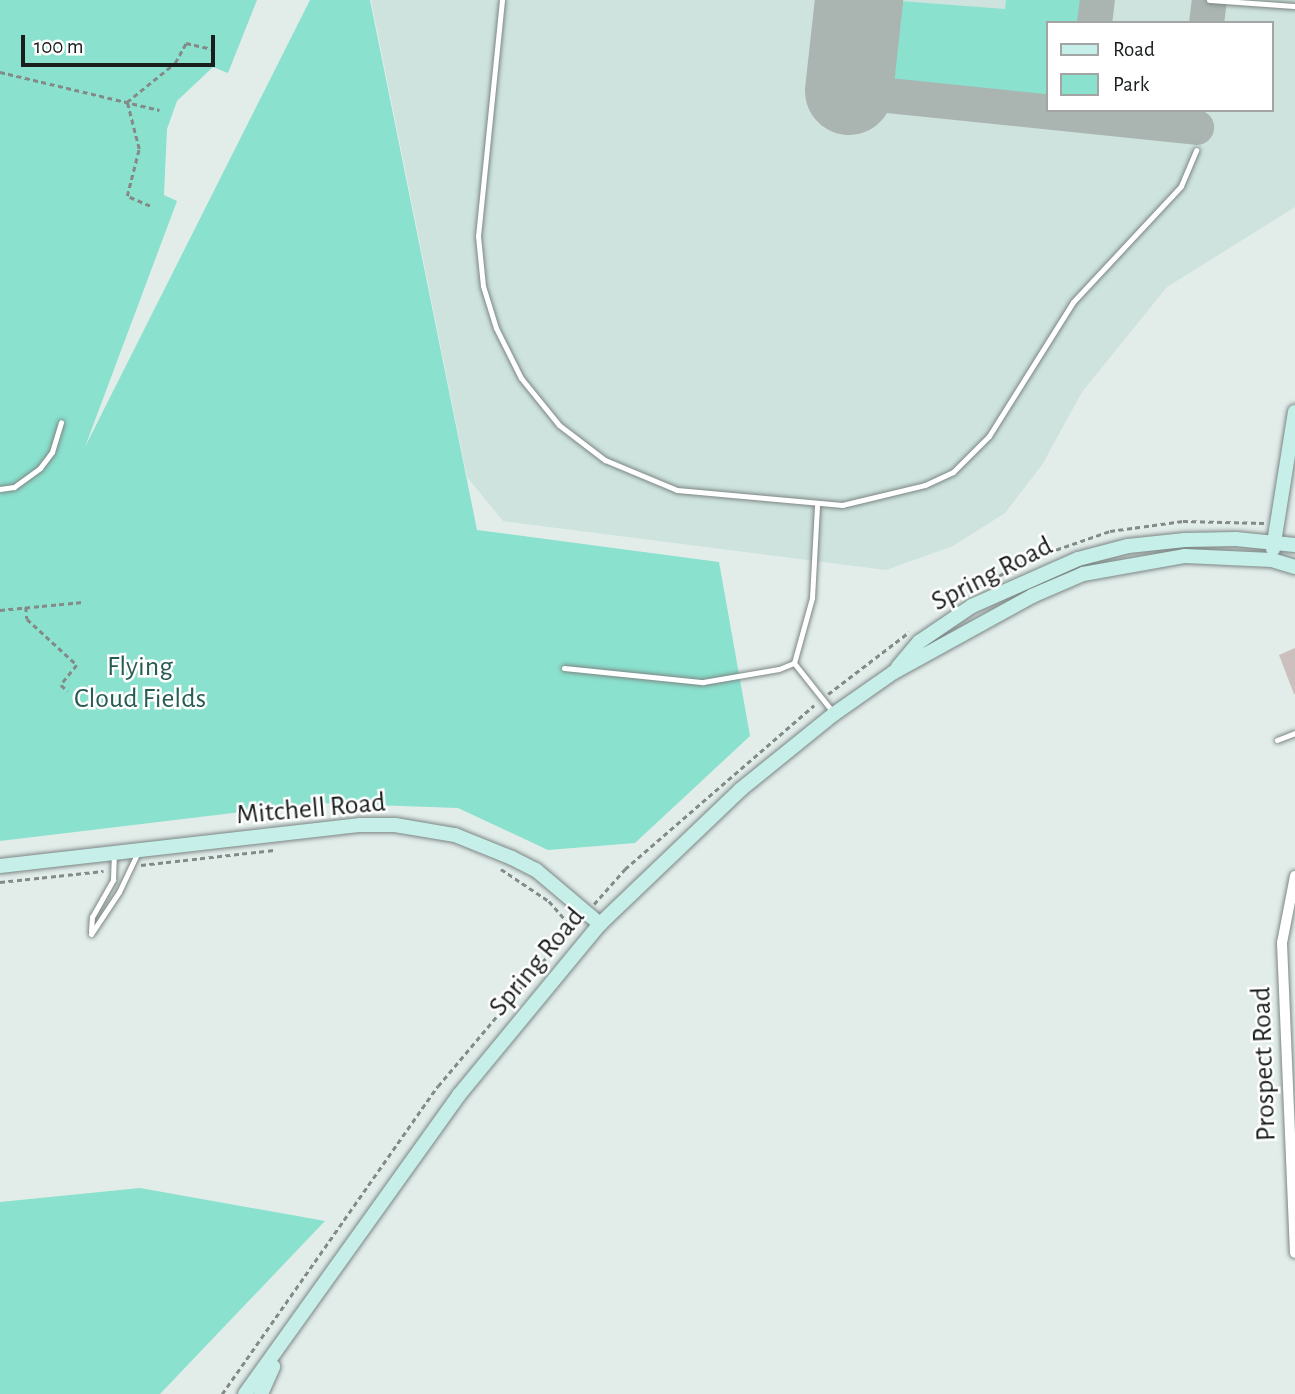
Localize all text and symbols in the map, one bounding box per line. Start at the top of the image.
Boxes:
scale bar [24,21,219,65]
legend [1046,21,1274,112]
text: 100 m [34,36,84,57]
text: Road [1113,39,1155,60]
text: Park [1113,74,1149,95]
street label: Spring Road [926,529,1058,619]
park label: Flying Cloud Fields [74,650,206,716]
street label: Mitchell Road [235,786,387,832]
street label: Spring Road [482,901,592,1023]
street label: Prospect Road [1245,986,1283,1142]

